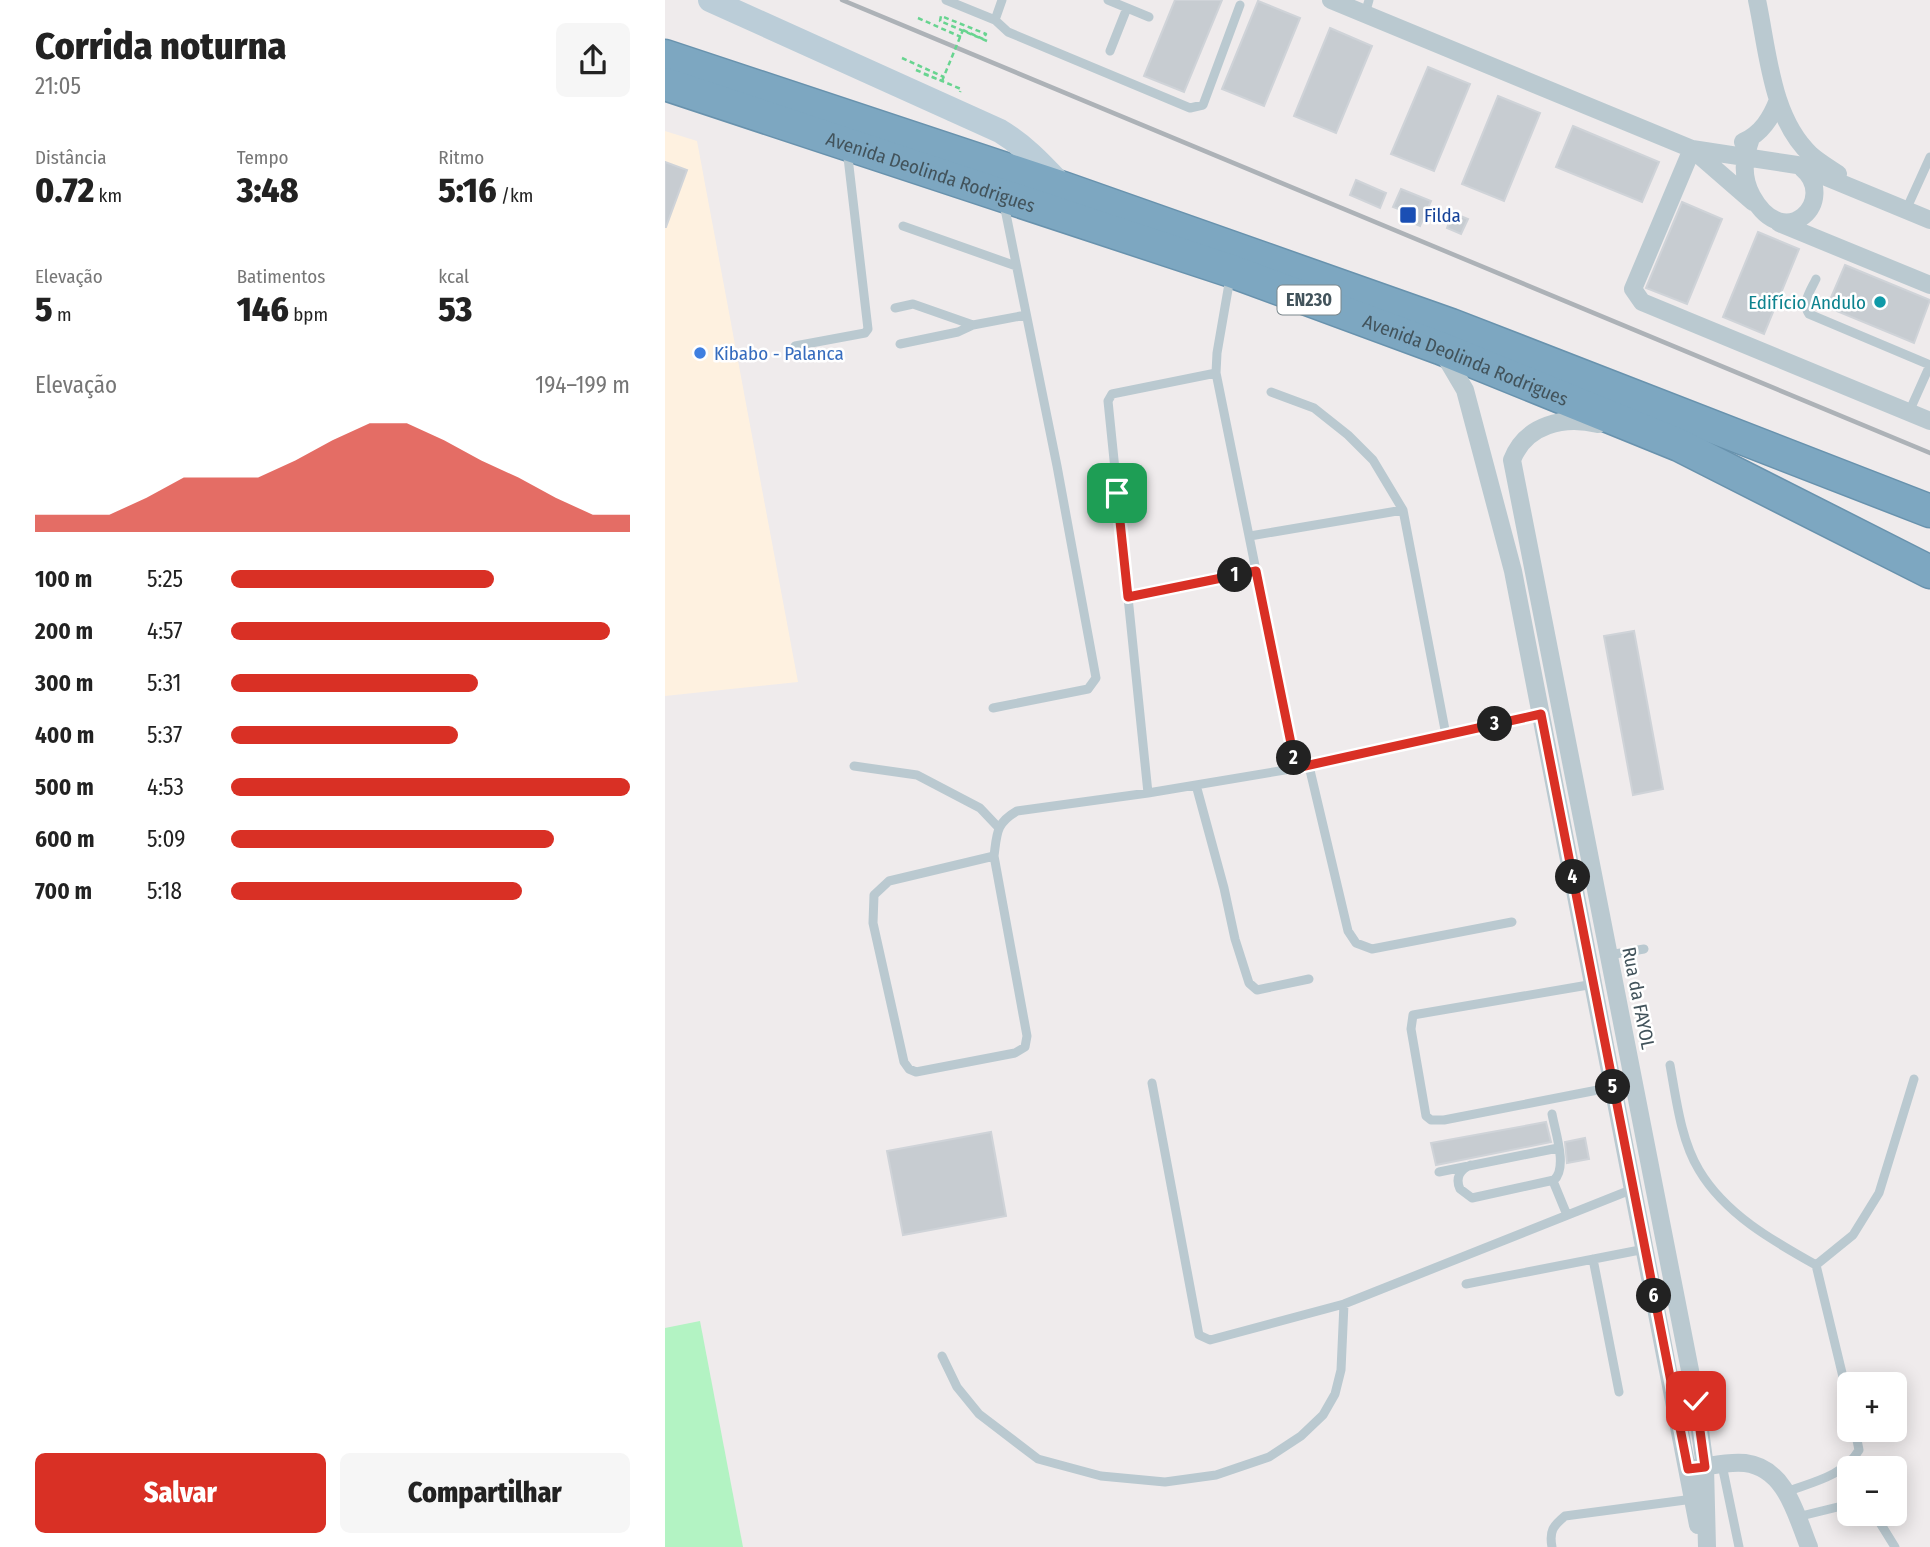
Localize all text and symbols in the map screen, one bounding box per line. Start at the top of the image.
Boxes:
text: Corrida noturna [35,23,286,69]
button: share [556,23,630,97]
text: 21:05 [35,72,81,100]
street label: Avenida Deolinda Rodrigues [823,127,1038,218]
text: Distância [35,146,107,169]
text: Tempo [237,146,289,169]
text: Ritmo [438,146,484,169]
text: 0.72 [35,169,94,211]
text: 3:48 [237,169,299,211]
text: 5:16 [438,169,497,211]
text: km [94,184,122,207]
text: /km [497,184,533,207]
place label: Filda [1424,204,1461,227]
marker: Filda [1398,205,1418,225]
text: Elevação [35,265,103,288]
text: Batimentos [237,265,325,288]
text: kcal [438,265,469,288]
road number: EN230 [1277,286,1341,314]
text: 5 [35,288,53,330]
text: 146 [237,288,289,330]
text: 53 [438,288,472,330]
place label: Edifício Andulo [1748,291,1866,314]
marker: Edifício Andulo [1872,294,1888,310]
text: m [53,303,72,326]
text: bpm [289,303,328,326]
street label: Avenida Deolinda Rodrigues [1360,310,1572,411]
place label: Kibabo - Palanca [714,342,844,365]
marker: Kibabo - Palanca [692,345,708,361]
text: Elevação [35,371,117,399]
text: 194–199 m [535,371,630,399]
pin [1087,463,1147,523]
icon: arrive [1098,474,1136,512]
pin: 1 [1217,558,1253,592]
text: 1 [1230,563,1239,586]
text: 100 m [35,565,92,593]
text: 5:25 [147,565,183,593]
text: 200 m [35,617,93,645]
text: 4:57 [147,617,183,645]
text: 300 m [35,669,93,697]
text: 5:31 [147,669,181,697]
pin: 3 [1477,706,1513,742]
text: 3 [1490,712,1499,735]
text: 400 m [35,721,94,749]
text: 5:37 [147,721,182,749]
pin: 2 [1277,740,1311,776]
text: 2 [1289,746,1298,769]
text: 500 m [35,773,94,801]
text: 4:53 [147,773,184,801]
text: 600 m [35,825,94,853]
text: 5:09 [147,825,185,853]
pin: 4 [1555,860,1591,894]
text: 4 [1568,865,1577,888]
text: 700 m [35,877,92,905]
text: 5:18 [147,877,182,905]
street label: Rua da FAYOL [1617,945,1660,1052]
pin: 5 [1595,1070,1630,1104]
text: 5 [1608,1075,1617,1098]
pin: 6 [1637,1278,1671,1314]
text: 6 [1649,1284,1658,1307]
pin [1666,1371,1726,1431]
map controls [1837,1372,1907,1526]
button: + [1837,1372,1907,1442]
icon: check [1677,1382,1715,1420]
button: Salvar [35,1453,326,1533]
button: Compartilhar [340,1453,630,1533]
button: − [1837,1456,1907,1526]

